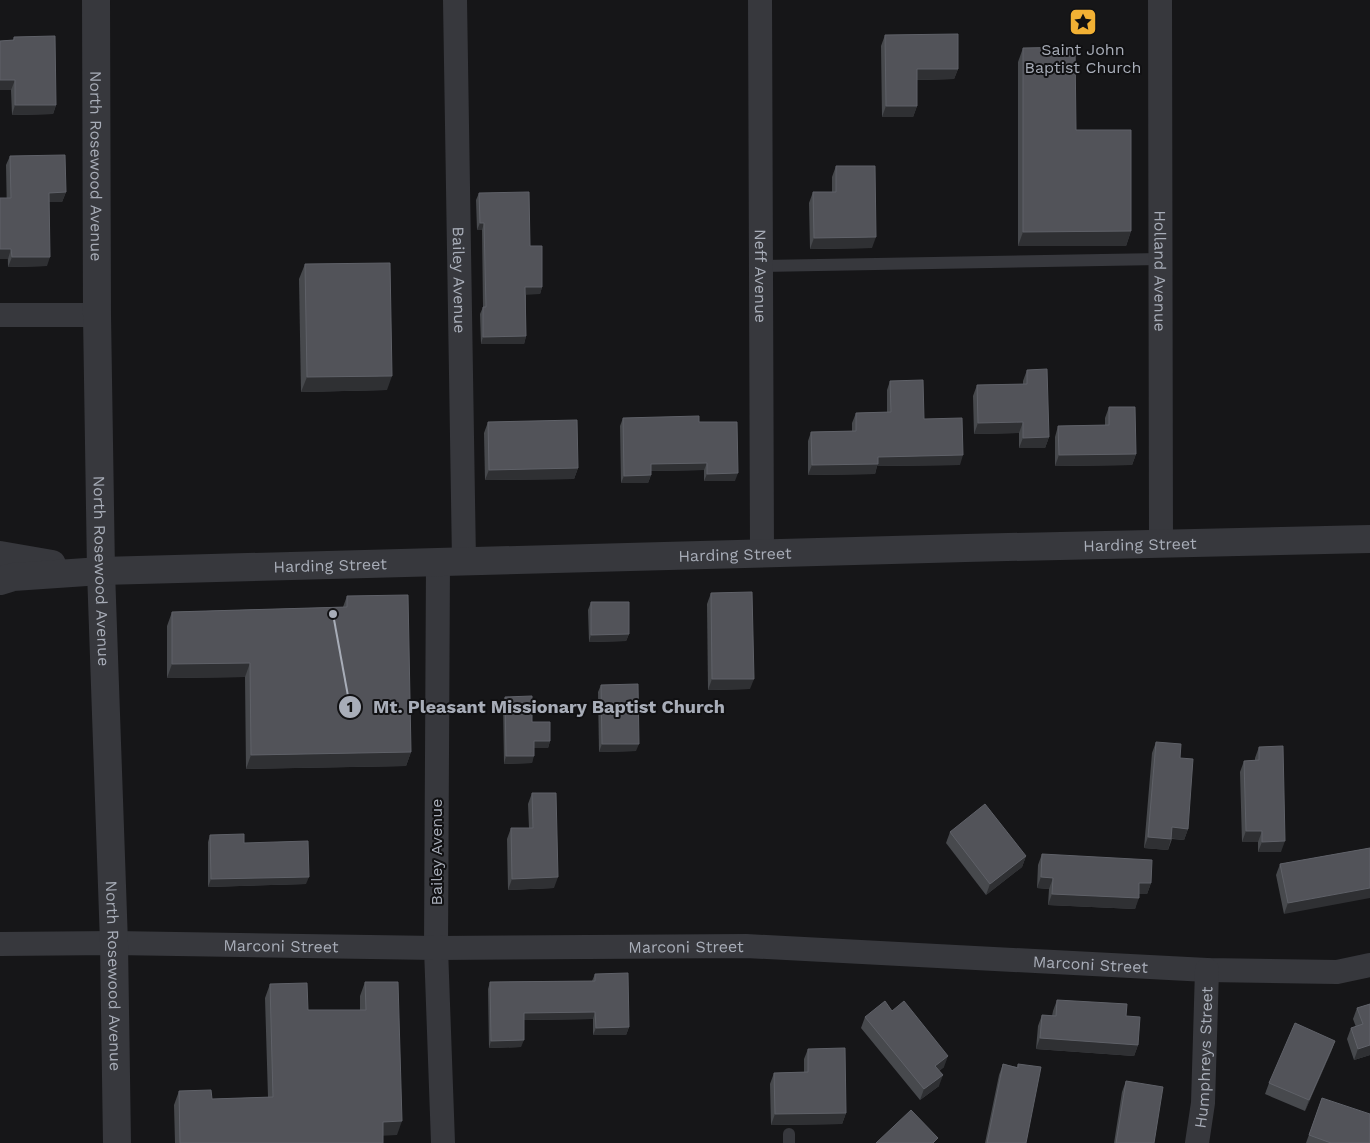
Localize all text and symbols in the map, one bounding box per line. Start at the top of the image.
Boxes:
place icon: Saint John Baptist Church [1068,7,1098,37]
place label: Saint John Baptist Church [1025,40,1141,77]
street label: North Rosewood Avenue [86,71,106,261]
street label: Holland Avenue [1150,210,1170,332]
street label: Bailey Avenue [449,226,469,334]
street label: Neff Avenue [751,229,770,323]
street label: North Rosewood Avenue [90,475,113,667]
street label: Harding Street [1083,534,1197,555]
street label: Harding Street [678,544,792,566]
street label: Harding Street [273,554,387,576]
callout: Mt. Pleasant Missionary Baptist Church [338,690,735,723]
text: Mt. Pleasant Missionary Baptist Church [373,696,725,717]
text: 1 [347,698,353,716]
street label: Bailey Avenue [427,799,446,905]
street label: North Rosewood Avenue [102,880,125,1071]
street label: Marconi Street [223,936,339,956]
street label: Marconi Street [628,937,744,957]
street label: Marconi Street [1032,952,1149,977]
street label: Humphreys Street [1190,986,1217,1130]

